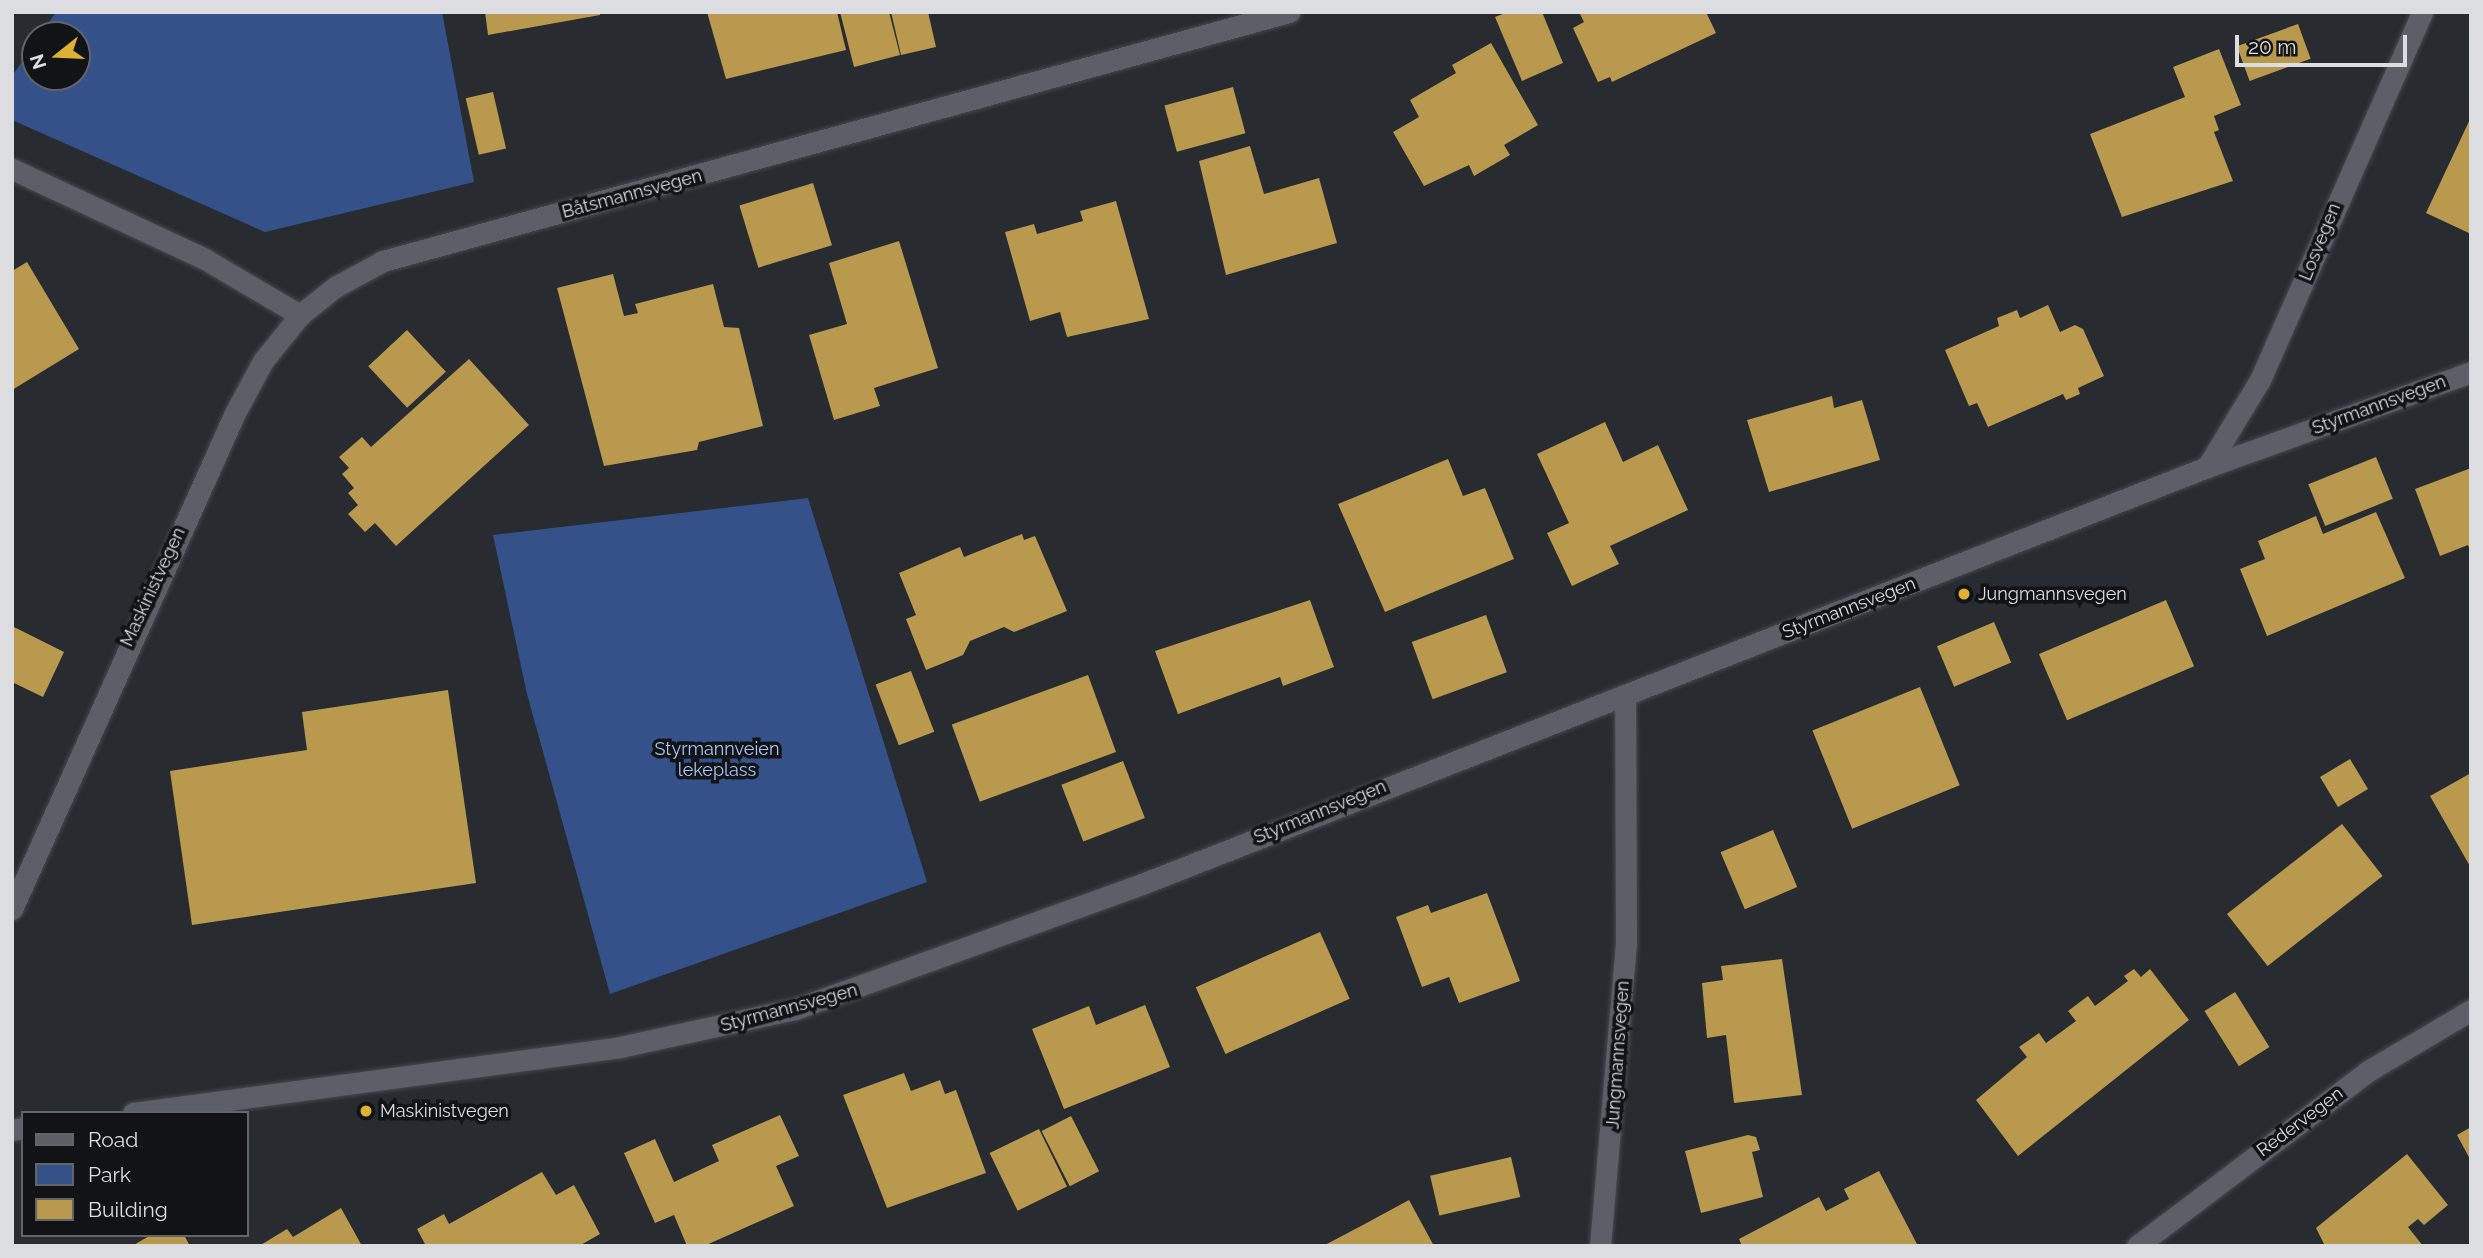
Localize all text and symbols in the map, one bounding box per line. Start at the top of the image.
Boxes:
north arrow [21,21,91,91]
scale bar [2238,21,2410,65]
text: 20 m [2248,34,2296,59]
text: N [25,52,51,72]
street label: Båtsmannsvegen [560,165,704,223]
street label: Losvegen [2295,200,2345,284]
street label: Styrmannsvegen [2309,371,2449,439]
street label: Maskinistvegen [116,524,190,650]
street label: Styrmannsvegen [1779,573,1919,643]
place label: Jungmannsvegen [1978,583,2127,605]
marker: Jungmannsvegen [1956,586,1972,602]
park label: Styrmannveien lekeplass [655,739,779,782]
street label: Styrmannsvegen [1251,776,1389,848]
street label: Styrmannsvegen [718,979,860,1037]
street label: Jungmannsvegen [1602,980,1634,1130]
street label: Redervegen [2253,1083,2347,1161]
place label: Maskinistvegen [380,1100,509,1122]
marker: Maskinistvegen [358,1103,374,1119]
legend [21,1111,248,1237]
text: Road [88,1127,138,1152]
text: Park [88,1162,131,1187]
text: Building [88,1197,168,1222]

